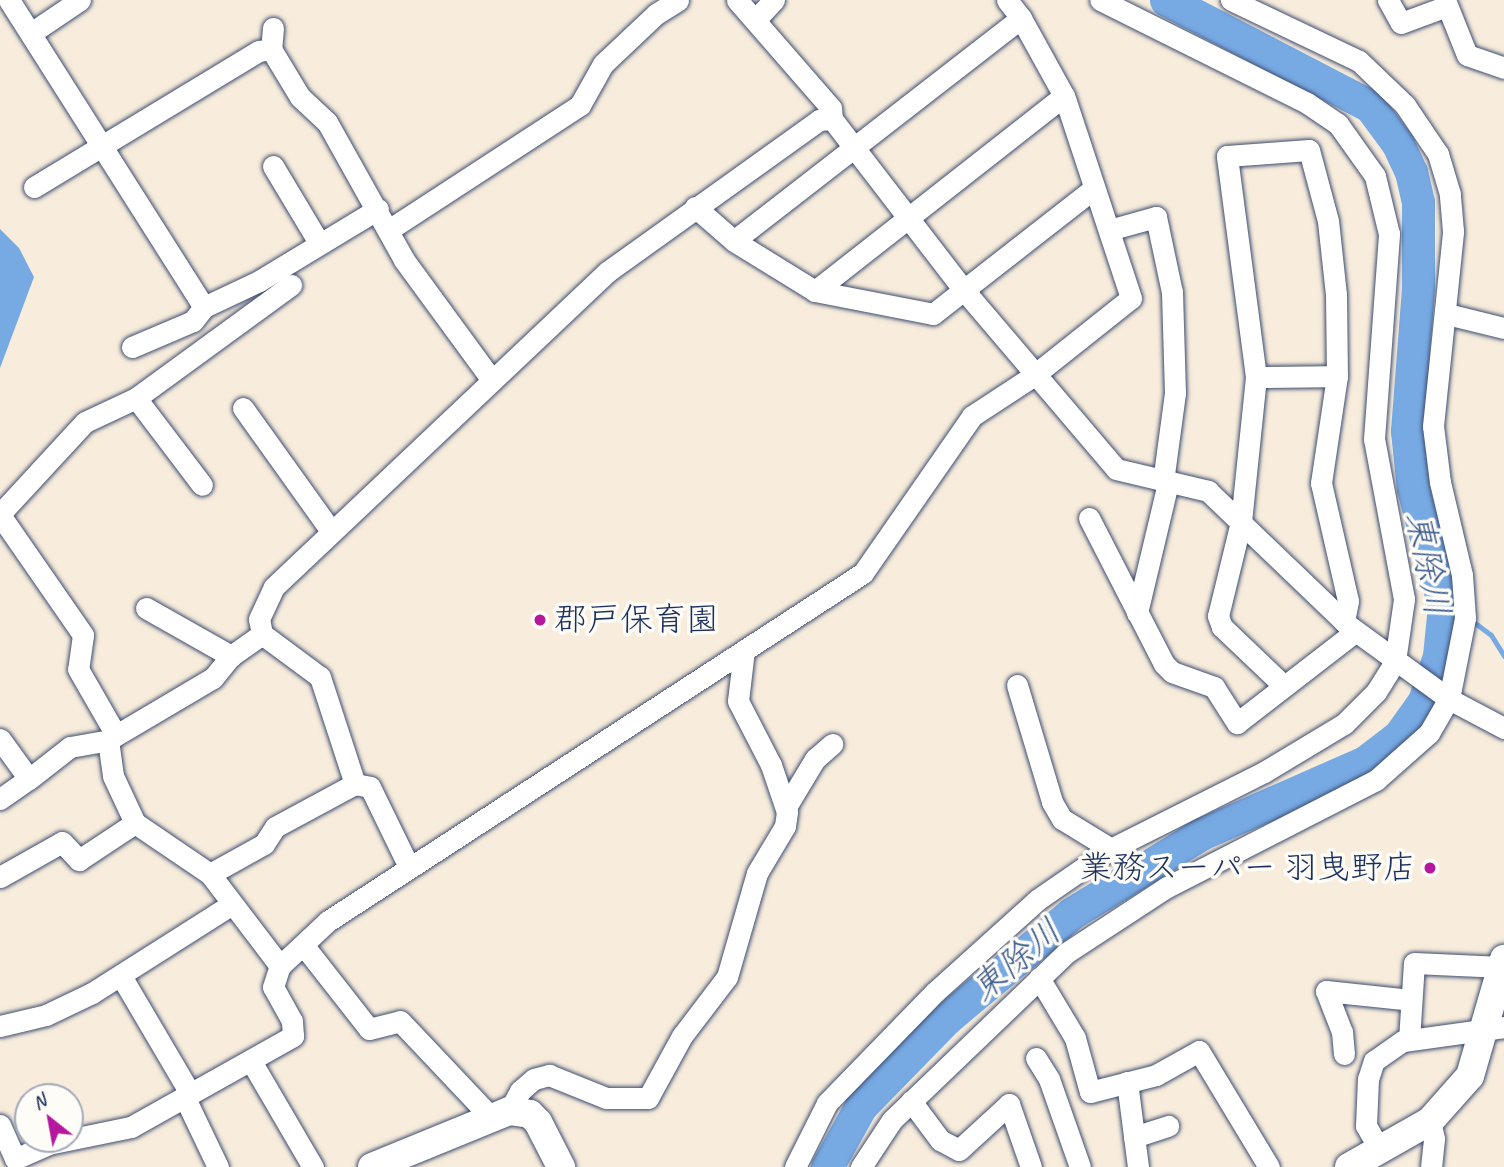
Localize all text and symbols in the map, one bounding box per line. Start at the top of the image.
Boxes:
water label: 東除川 [1397,508,1459,620]
place label: 郡戸保育園 [554,600,719,640]
marker: 郡戸保育園 [532,612,548,628]
place label: 業務スーパー 羽曳野店 [1079,848,1416,888]
marker: 業務スーパー 羽曳野店 [1422,860,1438,876]
water label: 東除川 [962,910,1070,1010]
north arrow [14,1083,84,1153]
text: N [28,1088,50,1115]

